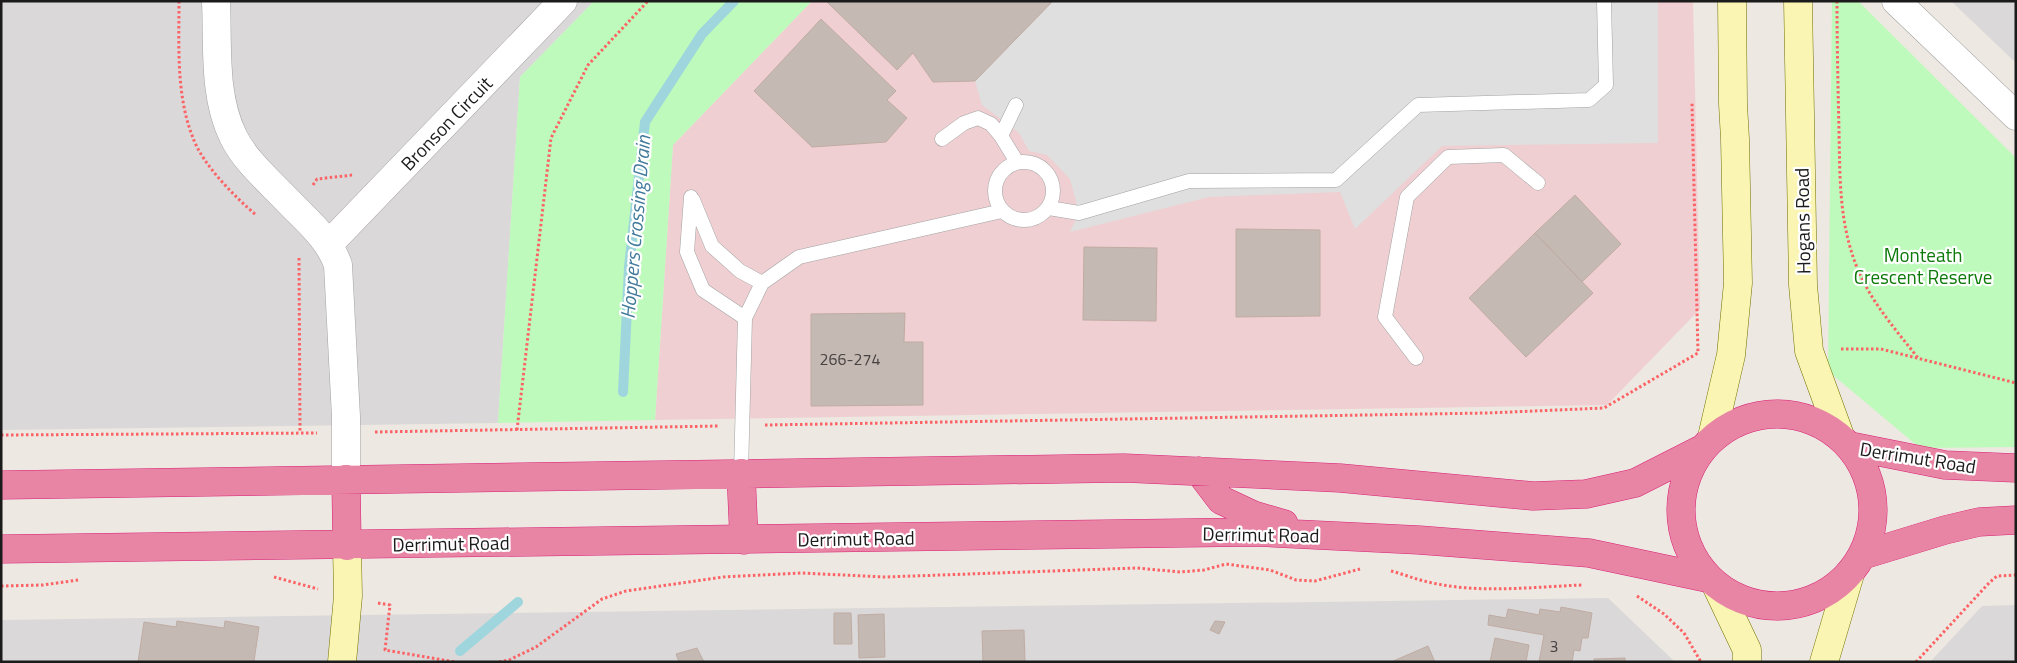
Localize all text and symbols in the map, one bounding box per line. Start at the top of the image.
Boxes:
street label: Bronson Circuit [393,69,499,177]
water label: Hoppers Crossing Drain [612,133,659,320]
street label: Hogans Road [1787,168,1817,274]
park label: Monteath Crescent Reserve [1854,240,1992,291]
house number: 266-274 [820,347,880,371]
street label: Derrimut Road [1858,434,1978,480]
street label: Derrimut Road [1202,518,1320,550]
street label: Derrimut Road [797,522,915,554]
street label: Derrimut Road [392,527,510,559]
house number: 3 [1550,634,1558,658]

